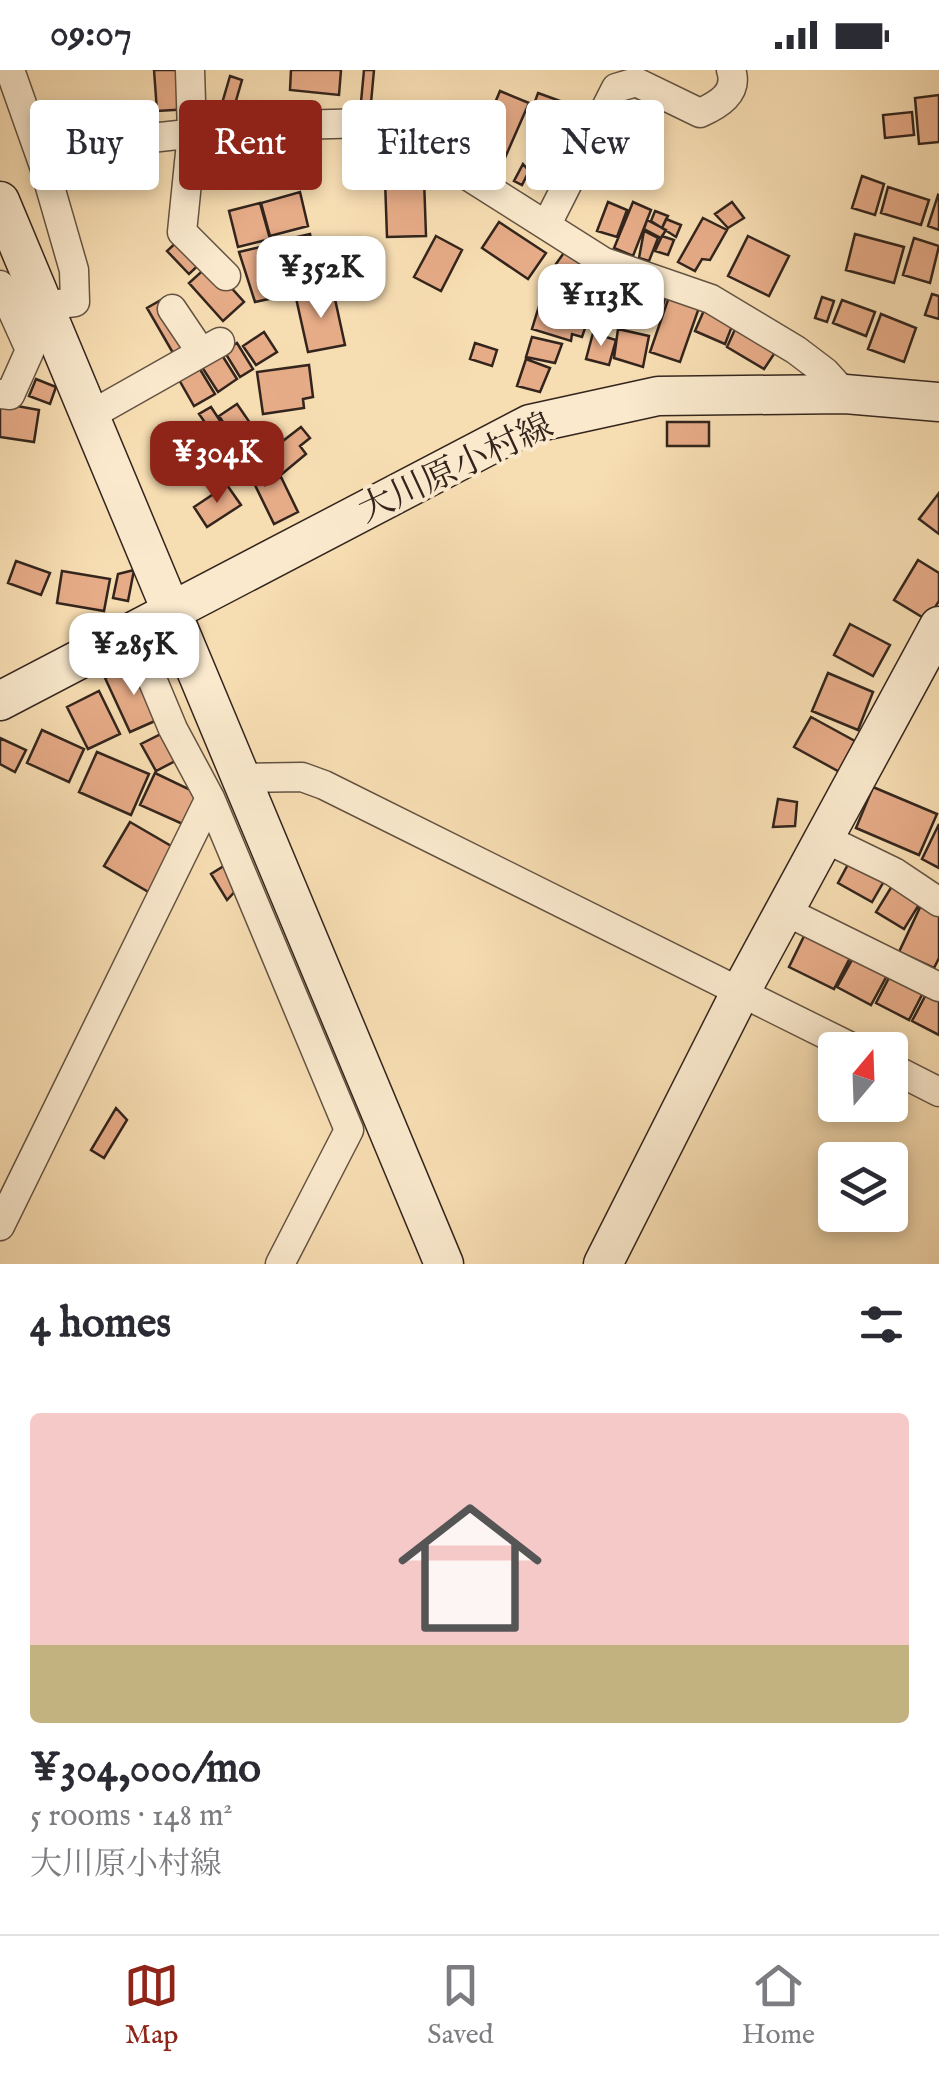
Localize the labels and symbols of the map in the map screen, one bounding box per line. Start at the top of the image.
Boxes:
pin: ¥352K [251,236,391,321]
pin: ¥113K [531,264,671,349]
street label: 大川原小村線 [351,404,561,534]
pin: ¥304K [147,421,287,506]
pin: ¥285K [64,613,204,698]
north arrow [818,1032,908,1122]

